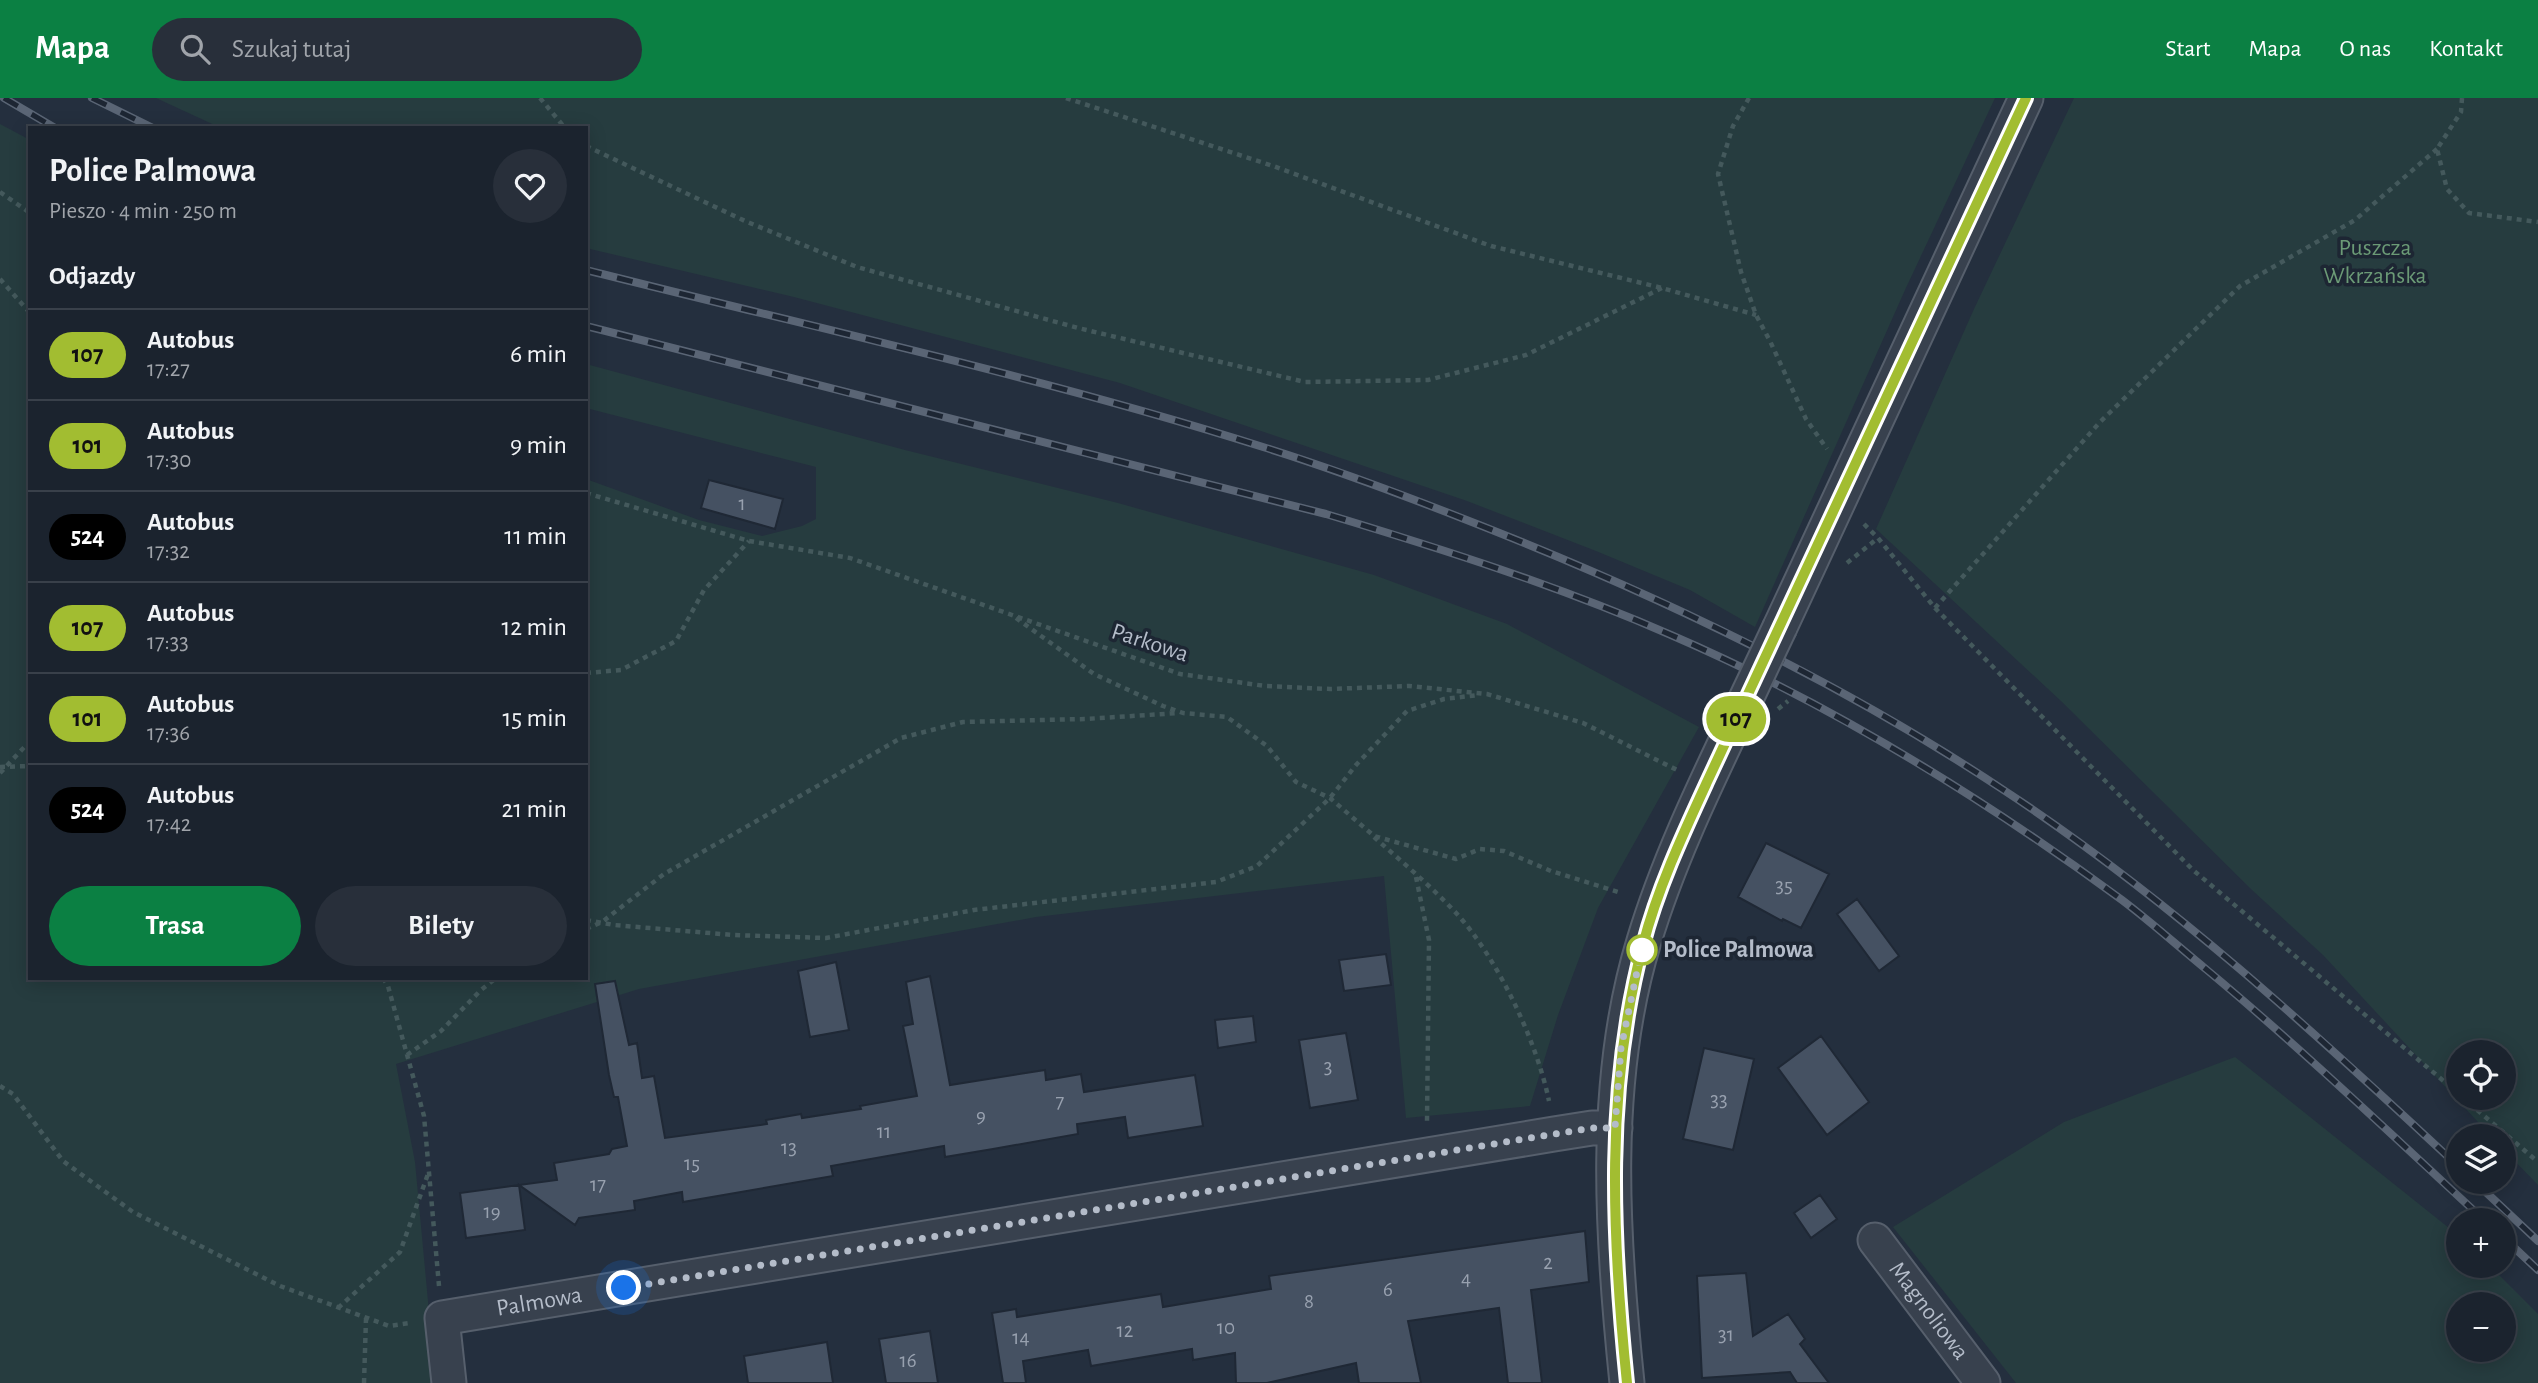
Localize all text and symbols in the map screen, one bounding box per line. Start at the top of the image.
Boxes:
search box [152,18,642,81]
icon: search [176,30,214,68]
text: Mapa [35,32,110,65]
text: Szukaj tutaj [232,36,351,62]
text: Start [2165,37,2210,61]
text: Mapa [2248,37,2302,61]
text: O nas [2340,37,2391,61]
text: Kontakt [2429,37,2503,61]
button: heart [493,149,567,223]
text: Police Palmowa [49,155,256,188]
text: Pieszo · 4 min · 250 m [49,200,237,223]
park label: Puszcza Wkrzańska [2323,236,2427,288]
text: Odjazdy [49,263,135,289]
text: Autobus [147,327,234,353]
text: 6 min [510,341,567,367]
text: 107 [72,343,103,367]
text: 17:27 [147,358,190,381]
text: Autobus [147,418,234,444]
text: 9 min [510,432,567,458]
text: 101 [73,434,102,458]
text: 17:30 [147,449,191,472]
house number: 1 [738,493,746,514]
text: Autobus [147,509,234,535]
text: 11 min [504,523,567,549]
text: 524 [71,525,104,549]
text: 17:32 [147,540,190,563]
text: Autobus [147,600,234,626]
text: 12 min [501,614,567,640]
text: 107 [72,616,103,640]
street label: Parkowa [1109,619,1191,667]
text: 17:33 [147,631,189,654]
text: Autobus [147,691,234,717]
line badge: 107 [1696,696,1776,742]
text: 15 min [502,705,567,731]
text: 101 [73,707,102,731]
text: 107 [1720,707,1752,731]
text: 17:36 [147,722,190,745]
text: Autobus [147,782,234,808]
text: 21 min [501,796,567,822]
text: 524 [71,798,104,822]
text: 17:42 [147,813,191,836]
house number: 35 [1775,875,1793,896]
button: Trasa [49,886,301,966]
button: Bilety [315,886,567,966]
marker: Police Palmowa [1627,935,1657,965]
place label: Police Palmowa [1663,938,1814,962]
map controls [2446,1040,2516,1362]
button: locate [2446,1040,2516,1110]
house number: 3 [1324,1056,1332,1077]
house number: 33 [1710,1089,1728,1110]
house number: 7 [1056,1091,1065,1112]
house number: 9 [976,1105,986,1126]
house number: 11 [877,1121,891,1142]
button: layers [2446,1124,2516,1194]
house number: 13 [781,1137,797,1158]
house number: 15 [684,1153,700,1174]
house number: 17 [590,1174,606,1195]
house number: 19 [483,1201,501,1222]
button: + [2446,1208,2516,1278]
house number: 2 [1543,1252,1553,1273]
street label: Magnoliowa [1884,1258,1973,1364]
house number: 4 [1461,1268,1471,1289]
your location [606,1270,641,1305]
house number: 6 [1383,1279,1393,1300]
street label: Palmowa [495,1283,584,1321]
house number: 8 [1304,1291,1314,1312]
button: − [2446,1292,2516,1362]
house number: 10 [1217,1317,1235,1338]
house number: 12 [1117,1320,1133,1341]
house number: 31 [1718,1324,1734,1345]
house number: 14 [1012,1327,1030,1348]
house number: 16 [899,1350,917,1371]

